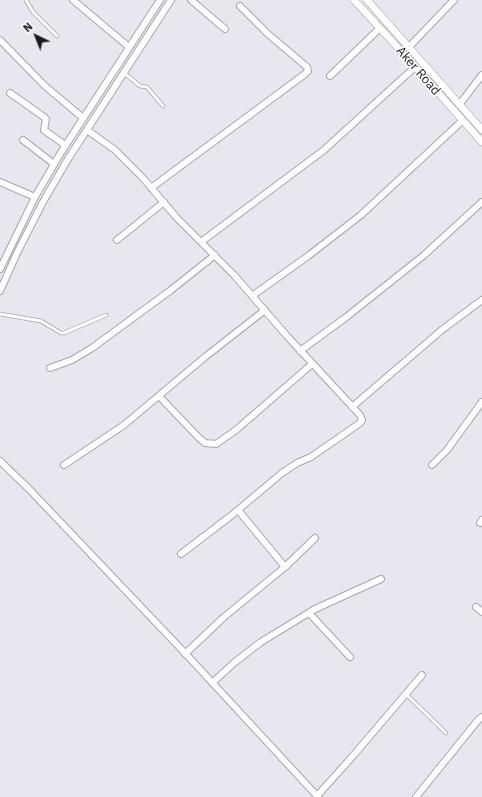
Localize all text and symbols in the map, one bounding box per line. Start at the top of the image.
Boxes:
north arrow [16,16,56,56]
text: N [20,19,36,35]
street label: Aker Road [392,43,444,99]

